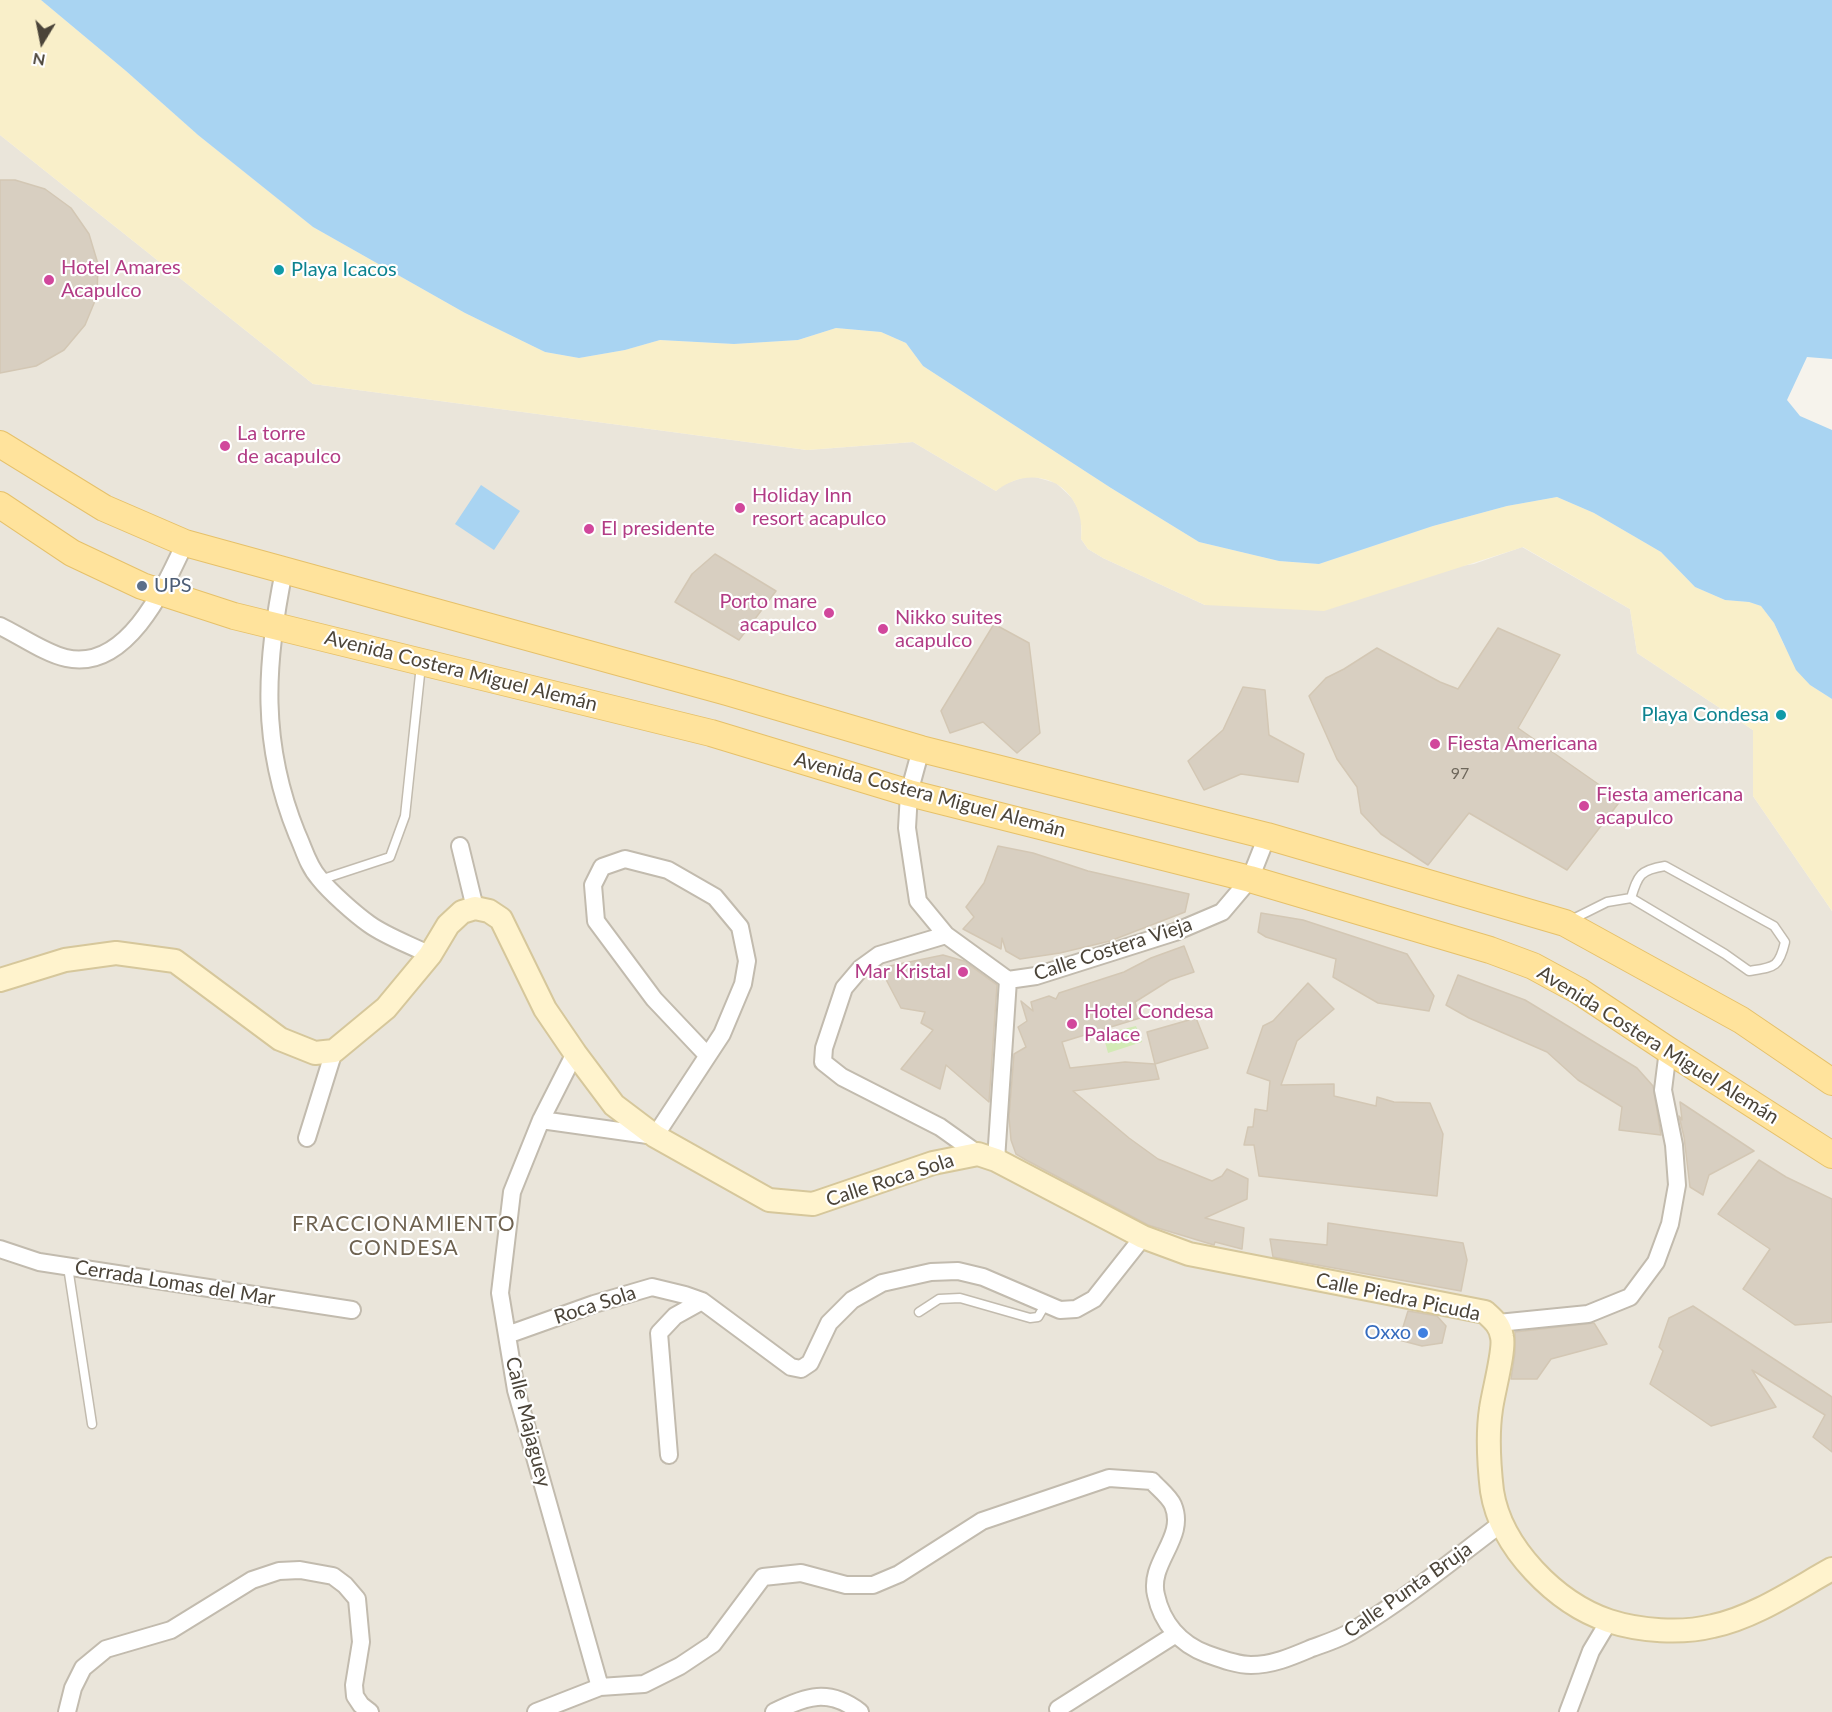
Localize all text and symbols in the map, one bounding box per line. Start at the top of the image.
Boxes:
north arrow [12,12,72,72]
text: N [31,50,47,71]
place label: Hotel Amares Acapulco [61,256,181,303]
place label: Playa Icacos [291,258,397,282]
marker: Playa Icacos [272,263,286,277]
marker: Hotel Amares Acapulco [42,273,56,287]
place label: La torre de acapulco [237,422,341,469]
marker: La torre de acapulco [218,439,232,453]
place label: Holiday Inn resort acapulco [752,484,886,531]
marker: Holiday Inn resort acapulco [733,501,747,515]
place label: El presidente [601,517,715,541]
marker: El presidente [582,522,596,536]
place label: UPS [154,574,192,598]
marker: UPS [135,579,149,593]
place label: Porto mare acapulco [720,590,817,637]
marker: Porto mare acapulco [822,606,836,620]
place label: Nikko suites acapulco [895,606,1002,653]
marker: Nikko suites acapulco [876,622,890,636]
street label: Avenida Costera Miguel Alemán [322,625,600,717]
place label: Playa Condesa [1641,703,1769,727]
marker: Playa Condesa [1774,708,1788,722]
place label: Fiesta Americana [1447,732,1598,756]
marker: Fiesta Americana [1428,737,1442,751]
street label: Avenida Costera Miguel Alemán [792,747,1068,843]
house number: 97 [1451,764,1469,784]
place label: Fiesta americana acapulco [1596,783,1743,830]
marker: Fiesta americana acapulco [1577,799,1591,813]
street label: Calle Costera Vieja [1031,912,1195,986]
place label: Mar Kristal [855,960,951,984]
street label: Avenida Costera Miguel Alemán [1533,961,1783,1129]
marker: Mar Kristal [956,965,970,979]
place label: Hotel Condesa Palace [1084,1000,1214,1047]
marker: Hotel Condesa Palace [1065,1017,1079,1031]
street label: Calle Roca Sola [823,1148,957,1212]
district label: FRACCIONAMIENTO CONDESA [292,1211,516,1261]
street label: Cerrada Lomas del Mar [73,1255,277,1311]
street label: Calle Piedra Picuda [1313,1268,1483,1326]
street label: Roca Sola [551,1281,639,1329]
place label: Oxxo [1364,1321,1411,1345]
marker: Oxxo [1416,1326,1430,1340]
street label: Calle Majaguey [500,1354,556,1490]
street label: Calle Punta Bruja [1339,1537,1477,1643]

